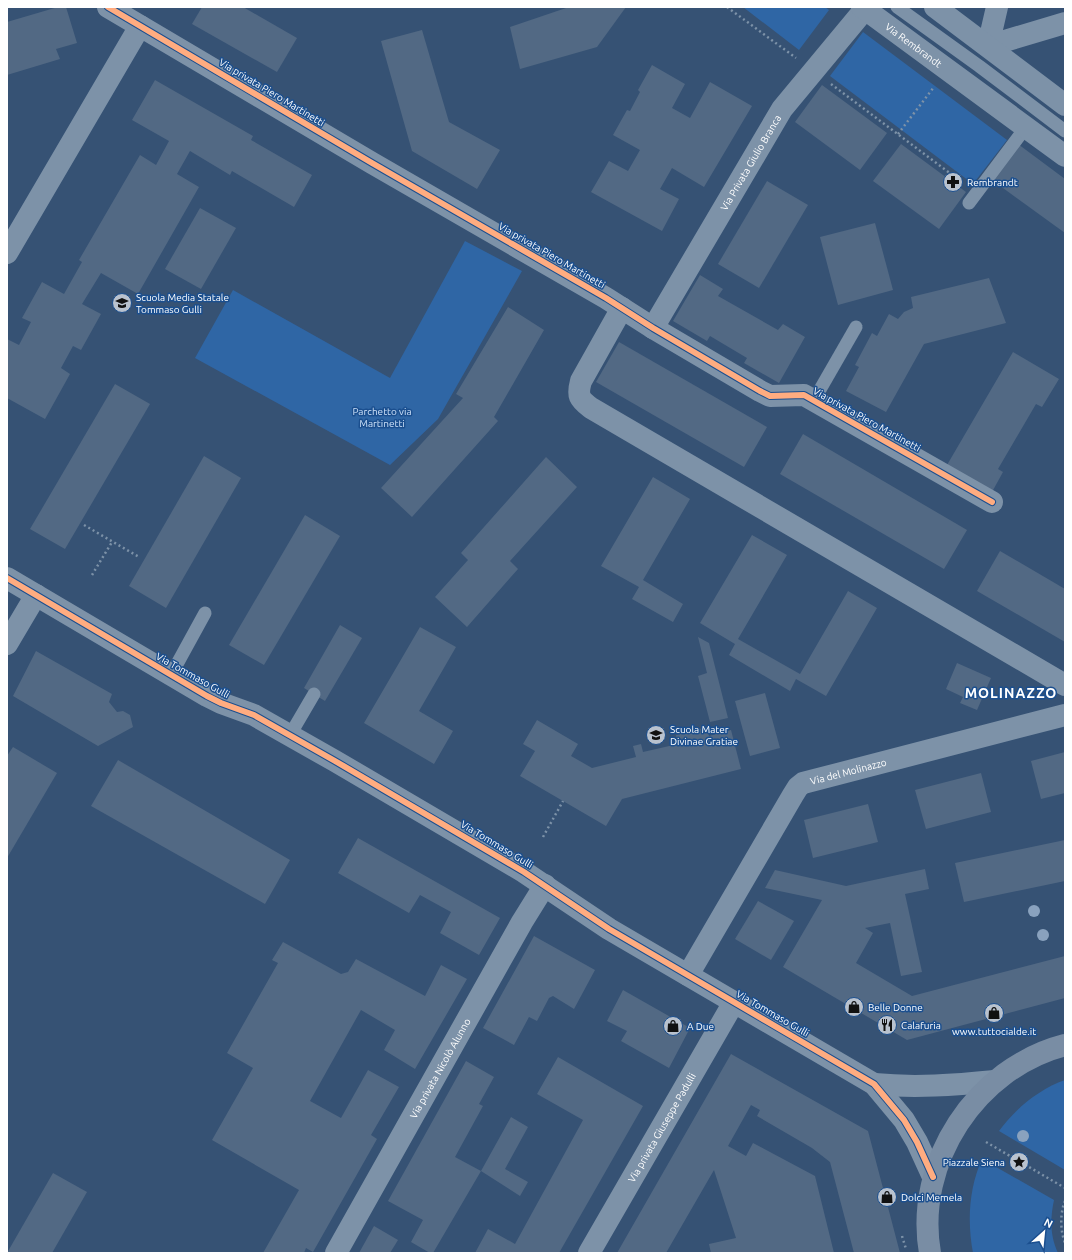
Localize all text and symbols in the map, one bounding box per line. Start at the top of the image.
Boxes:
street label: Via Rembrandt [883,21,944,70]
street label: Via privata Piero Martinetti [217,56,327,128]
street label: Via Privata Giulio Branca [719,113,783,213]
pharmacy icon: Rembrandt [942,171,964,193]
place label: Rembrandt [967,177,1018,188]
street label: Via privata Piero Martinetti [496,220,607,291]
school or university icon: Scuola Media Statale Tommaso Gulli [111,292,133,314]
place label: Scuola Media Statale Tommaso Gulli [136,292,229,315]
street label: Via privata Piero Martinetti [811,385,922,454]
park label: Parchetto via Martinetti [352,406,412,429]
street label: Via Tommaso Gulli [154,651,231,700]
district label: MOLINAZZO [965,685,1057,701]
school or university icon: Scuola Mater Divinae Gratiae [645,724,667,746]
place label: Scuola Mater Divinae Gratiae [670,724,738,747]
street label: Via del Molinazzo [809,757,888,787]
street label: Via Tommaso Gulli [459,819,535,870]
street label: Via Tommaso Gulli [734,988,811,1039]
shop icon: Belle Donne [843,996,865,1018]
place label: Belle Donne [868,1002,923,1013]
shop icon: www.tuttocialde.it [983,1002,1005,1024]
restaurant icon: Calafuria [876,1014,898,1036]
shop icon: A Due [662,1015,684,1037]
street label: Via privata Nicolò Alunno [408,1016,473,1120]
place label: Calafuria [901,1020,941,1031]
place label: A Due [687,1021,714,1032]
place label: www.tuttocialde.it [952,1026,1036,1037]
street label: Via privata Giuseppe Padulli [626,1071,698,1184]
place icon: Piazzale Siena [1008,1151,1030,1173]
place label: Piazzale Siena [943,1157,1005,1168]
shop icon: Dolci Memela [876,1186,898,1208]
place label: Dolci Memela [901,1192,962,1203]
north arrow [1024,1212,1064,1252]
text: N [1042,1216,1055,1230]

